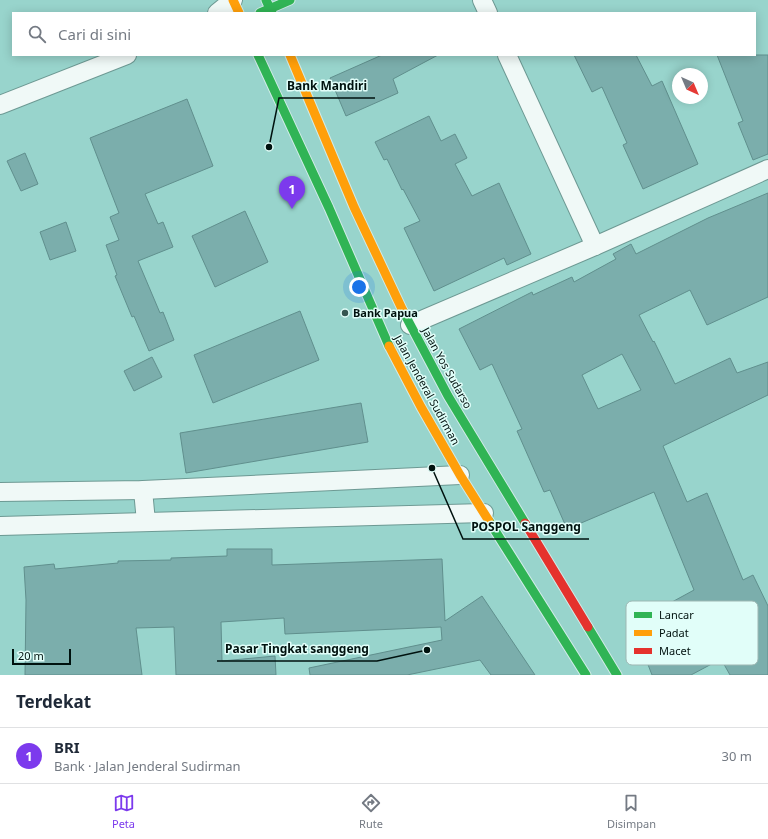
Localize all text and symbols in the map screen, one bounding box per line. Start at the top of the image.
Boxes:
search box [12,12,756,56]
icon: search [26,23,48,45]
text: Cari di sini [58,24,131,44]
north arrow [672,68,708,104]
callout: Bank Mandiri [279,74,375,98]
text: Bank Mandiri [287,77,367,94]
pin: 1 [279,176,305,209]
your location [349,277,369,297]
place label: Bank Papua [353,305,418,320]
marker: Bank Papua [340,308,350,318]
street label: Jalan Yos Sudarso [418,324,476,411]
street label: Jalan Jenderal Sudirman [391,331,464,447]
callout: POSPOL Sanggeng [463,515,589,539]
text: POSPOL Sanggeng [471,518,581,535]
legend [626,601,758,665]
text: Lancar [659,607,694,622]
text: Padat [659,625,689,640]
callout: Pasar Tingkat sanggeng [217,637,377,661]
text: Pasar Tingkat sanggeng [225,640,369,657]
text: Macet [659,643,691,658]
scale bar [12,647,71,666]
text: 20 m [18,648,44,663]
text: Terdekat [16,690,91,713]
text: BRI [54,737,80,757]
text: 1 [25,747,33,765]
text: 30 m [722,747,752,765]
text: Bank · Jalan Jenderal Sudirman [54,757,241,775]
tab: Peta [112,792,135,831]
tab: Rute [359,792,383,831]
tab: Disimpan [607,792,656,831]

